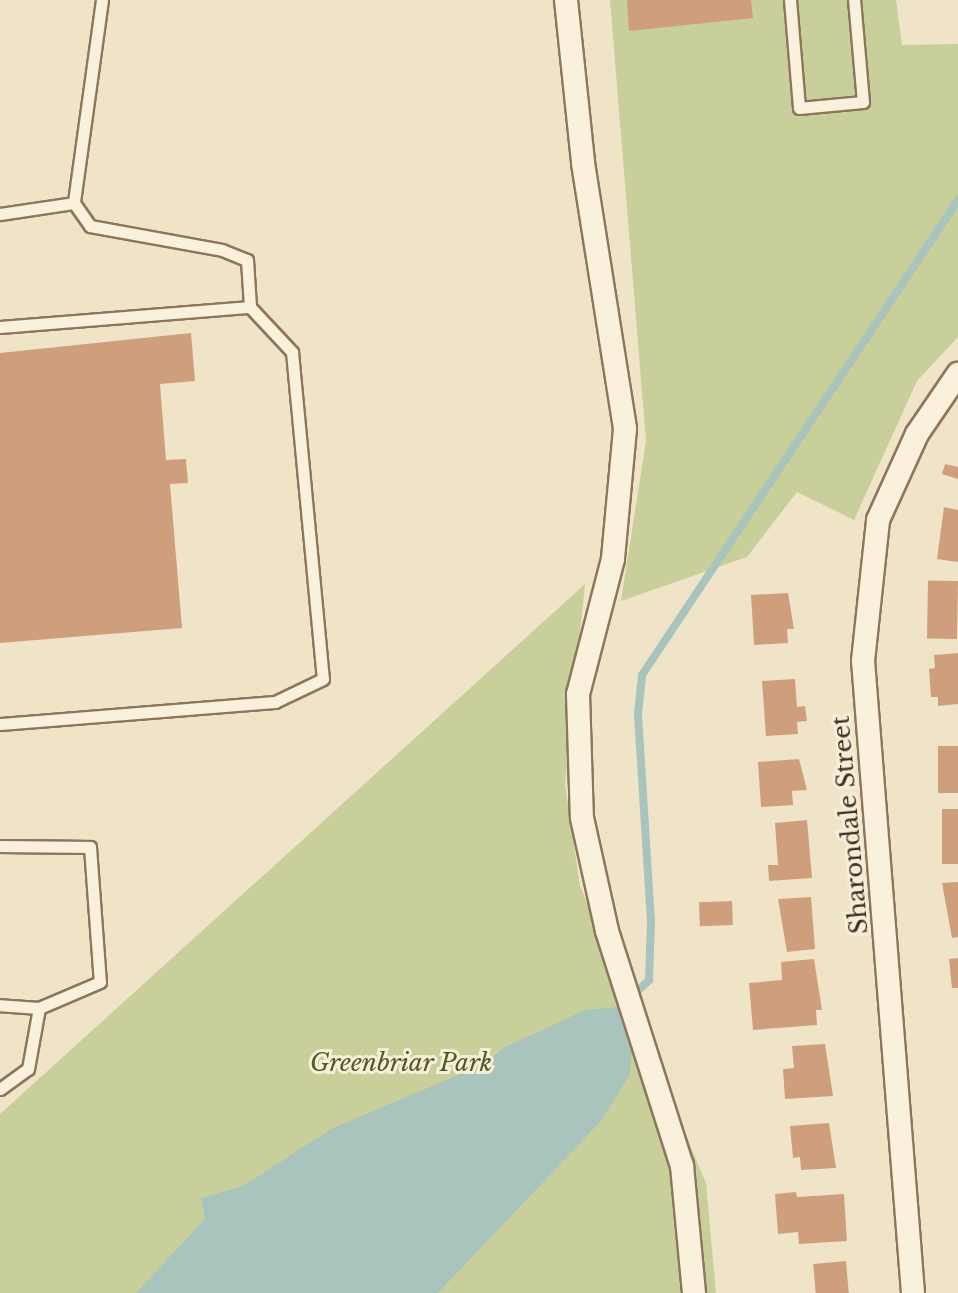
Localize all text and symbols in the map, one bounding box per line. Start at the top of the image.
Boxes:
street label: Sharondale Street [826,715,874,935]
park label: Greenbriar Park [310,1049,492,1077]

